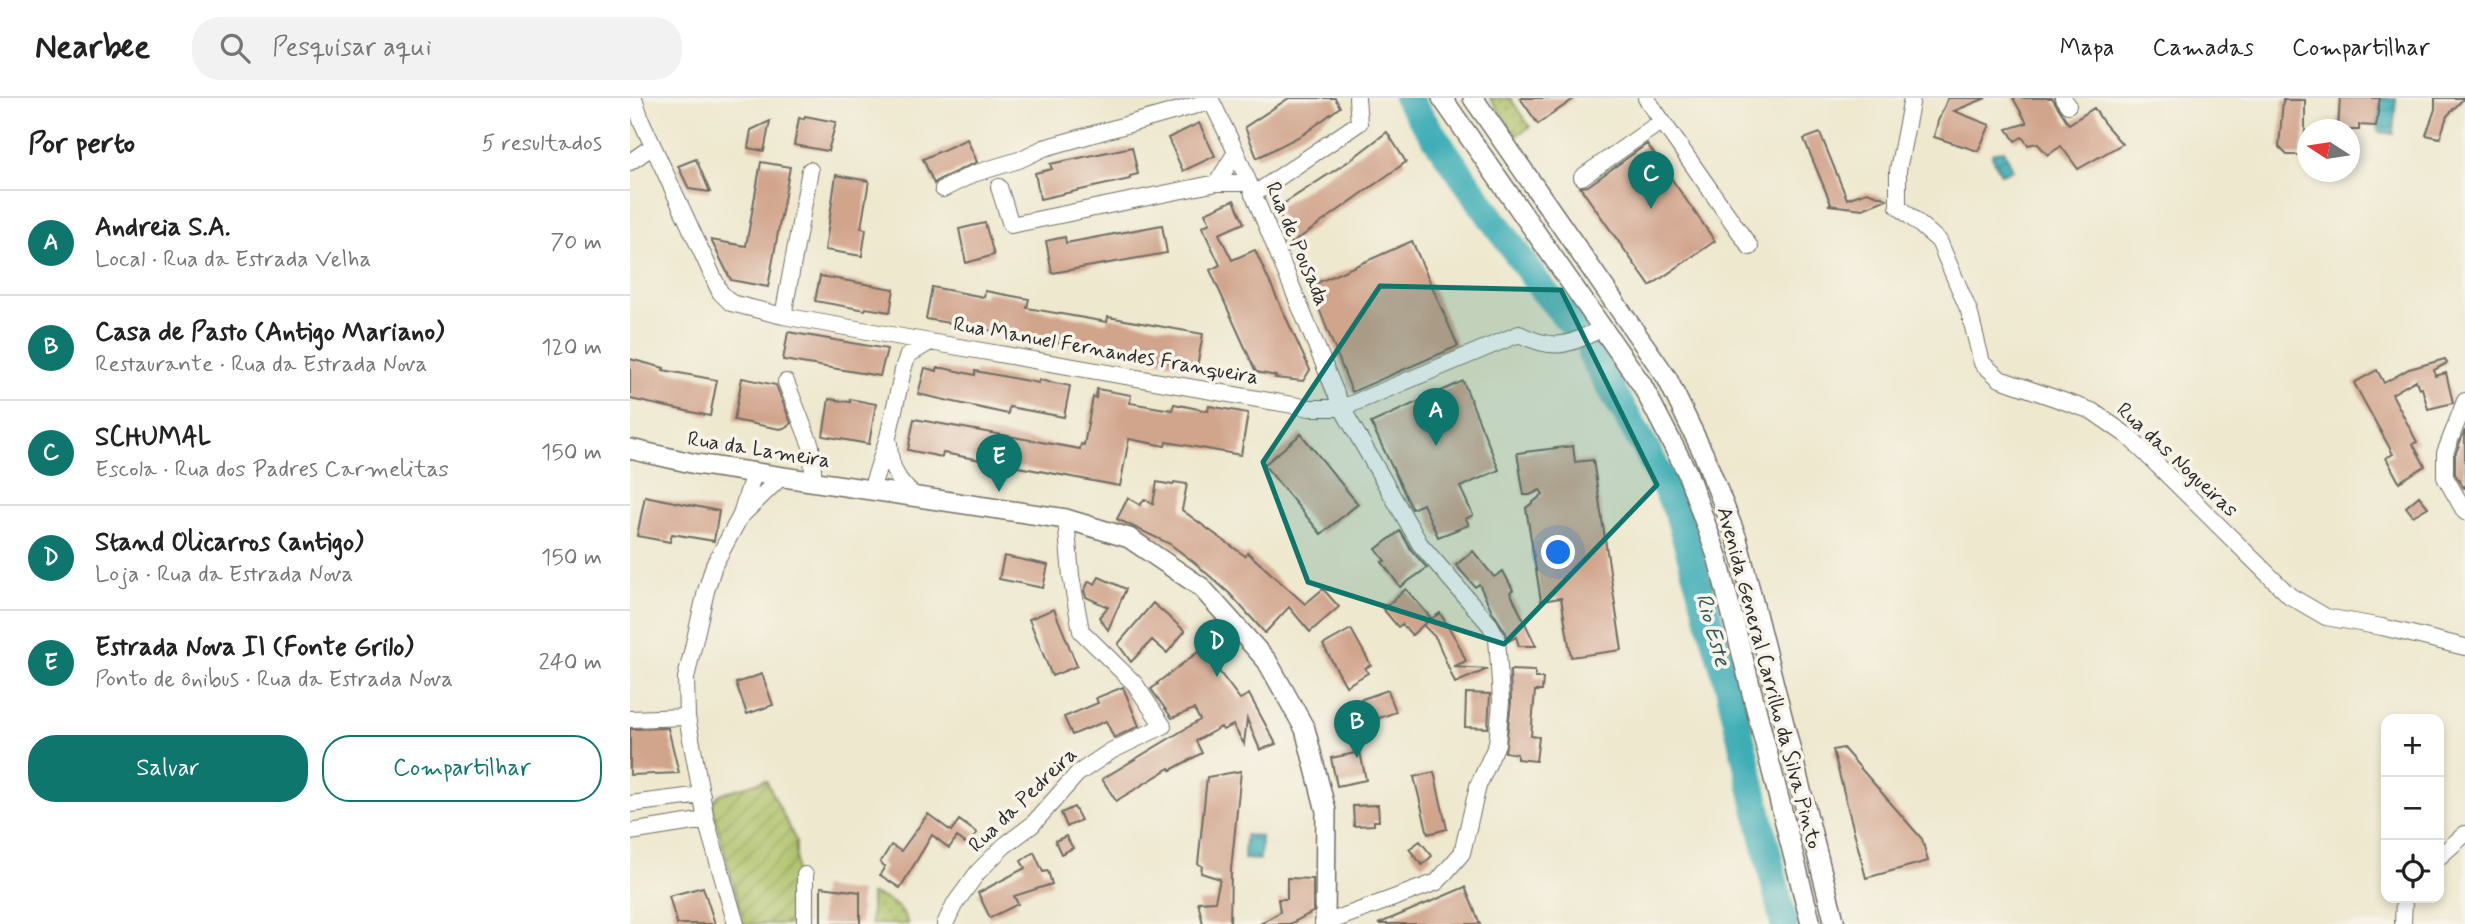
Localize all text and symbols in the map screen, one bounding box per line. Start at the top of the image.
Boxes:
search box [192,17,682,80]
text: Nearbee [35,26,150,70]
icon: search [216,29,254,67]
text: Pesquisar aqui [272,31,432,65]
text: Mapa [2060,33,2114,64]
text: Camadas [2152,33,2254,64]
text: Compartilhar [2292,33,2430,64]
north arrow [2297,119,2360,182]
text: Por perto [28,124,135,163]
text: 5 resultados [481,129,602,159]
pin: C [1628,151,1674,209]
street label: Rua de Pousada [1258,178,1336,310]
text: Andreia S.A. [95,211,230,245]
text: A [43,228,59,258]
text: 70 m [550,228,602,258]
text: Local · Rua da Estrada Velha [95,245,371,275]
street label: Rua Manuel Fernandes Franqueira [951,310,1261,392]
text: Casa de Pasto (Antigo Mariano) [95,316,444,350]
text: B [44,333,58,363]
text: 120 m [541,333,602,363]
text: Restaurante · Rua da Estrada Nova [95,350,427,380]
pin: A [1413,388,1459,446]
street label: Rua das Nogueiras [2110,396,2244,524]
text: SCHUMAL [95,421,211,455]
street label: Rua da Lameira [686,425,832,475]
pin: E [976,434,1022,492]
text: C [43,438,59,468]
text: 150 m [541,438,602,468]
text: Escola · Rua dos Padres Carmelitas [95,455,449,485]
street label: Avenida General Carrilho da Silva Pinto [1710,504,1828,852]
text: Stand Olicarros (antigo) [95,526,363,560]
your location [1541,535,1575,569]
text: D [43,543,59,573]
text: 150 m [541,543,602,573]
text: Loja · Rua da Estrada Nova [95,560,353,590]
water label: Rio Este [1687,590,1737,671]
pin: D [1194,619,1240,677]
text: Estrada Nova II (Fonte Grilo) [95,631,414,665]
text: E [44,648,58,678]
text: 240 m [538,648,602,678]
text: Ponto de ônibus · Rua da Estrada Nova [95,665,453,695]
pin: B [1334,700,1380,758]
map controls [2381,714,2444,903]
button: + [2381,714,2444,777]
button: Salvar [28,735,308,802]
button: Compartilhar [322,735,602,802]
street label: Rua da Pedreira [963,741,1083,859]
button: − [2381,777,2444,840]
button: locate [2381,840,2444,903]

